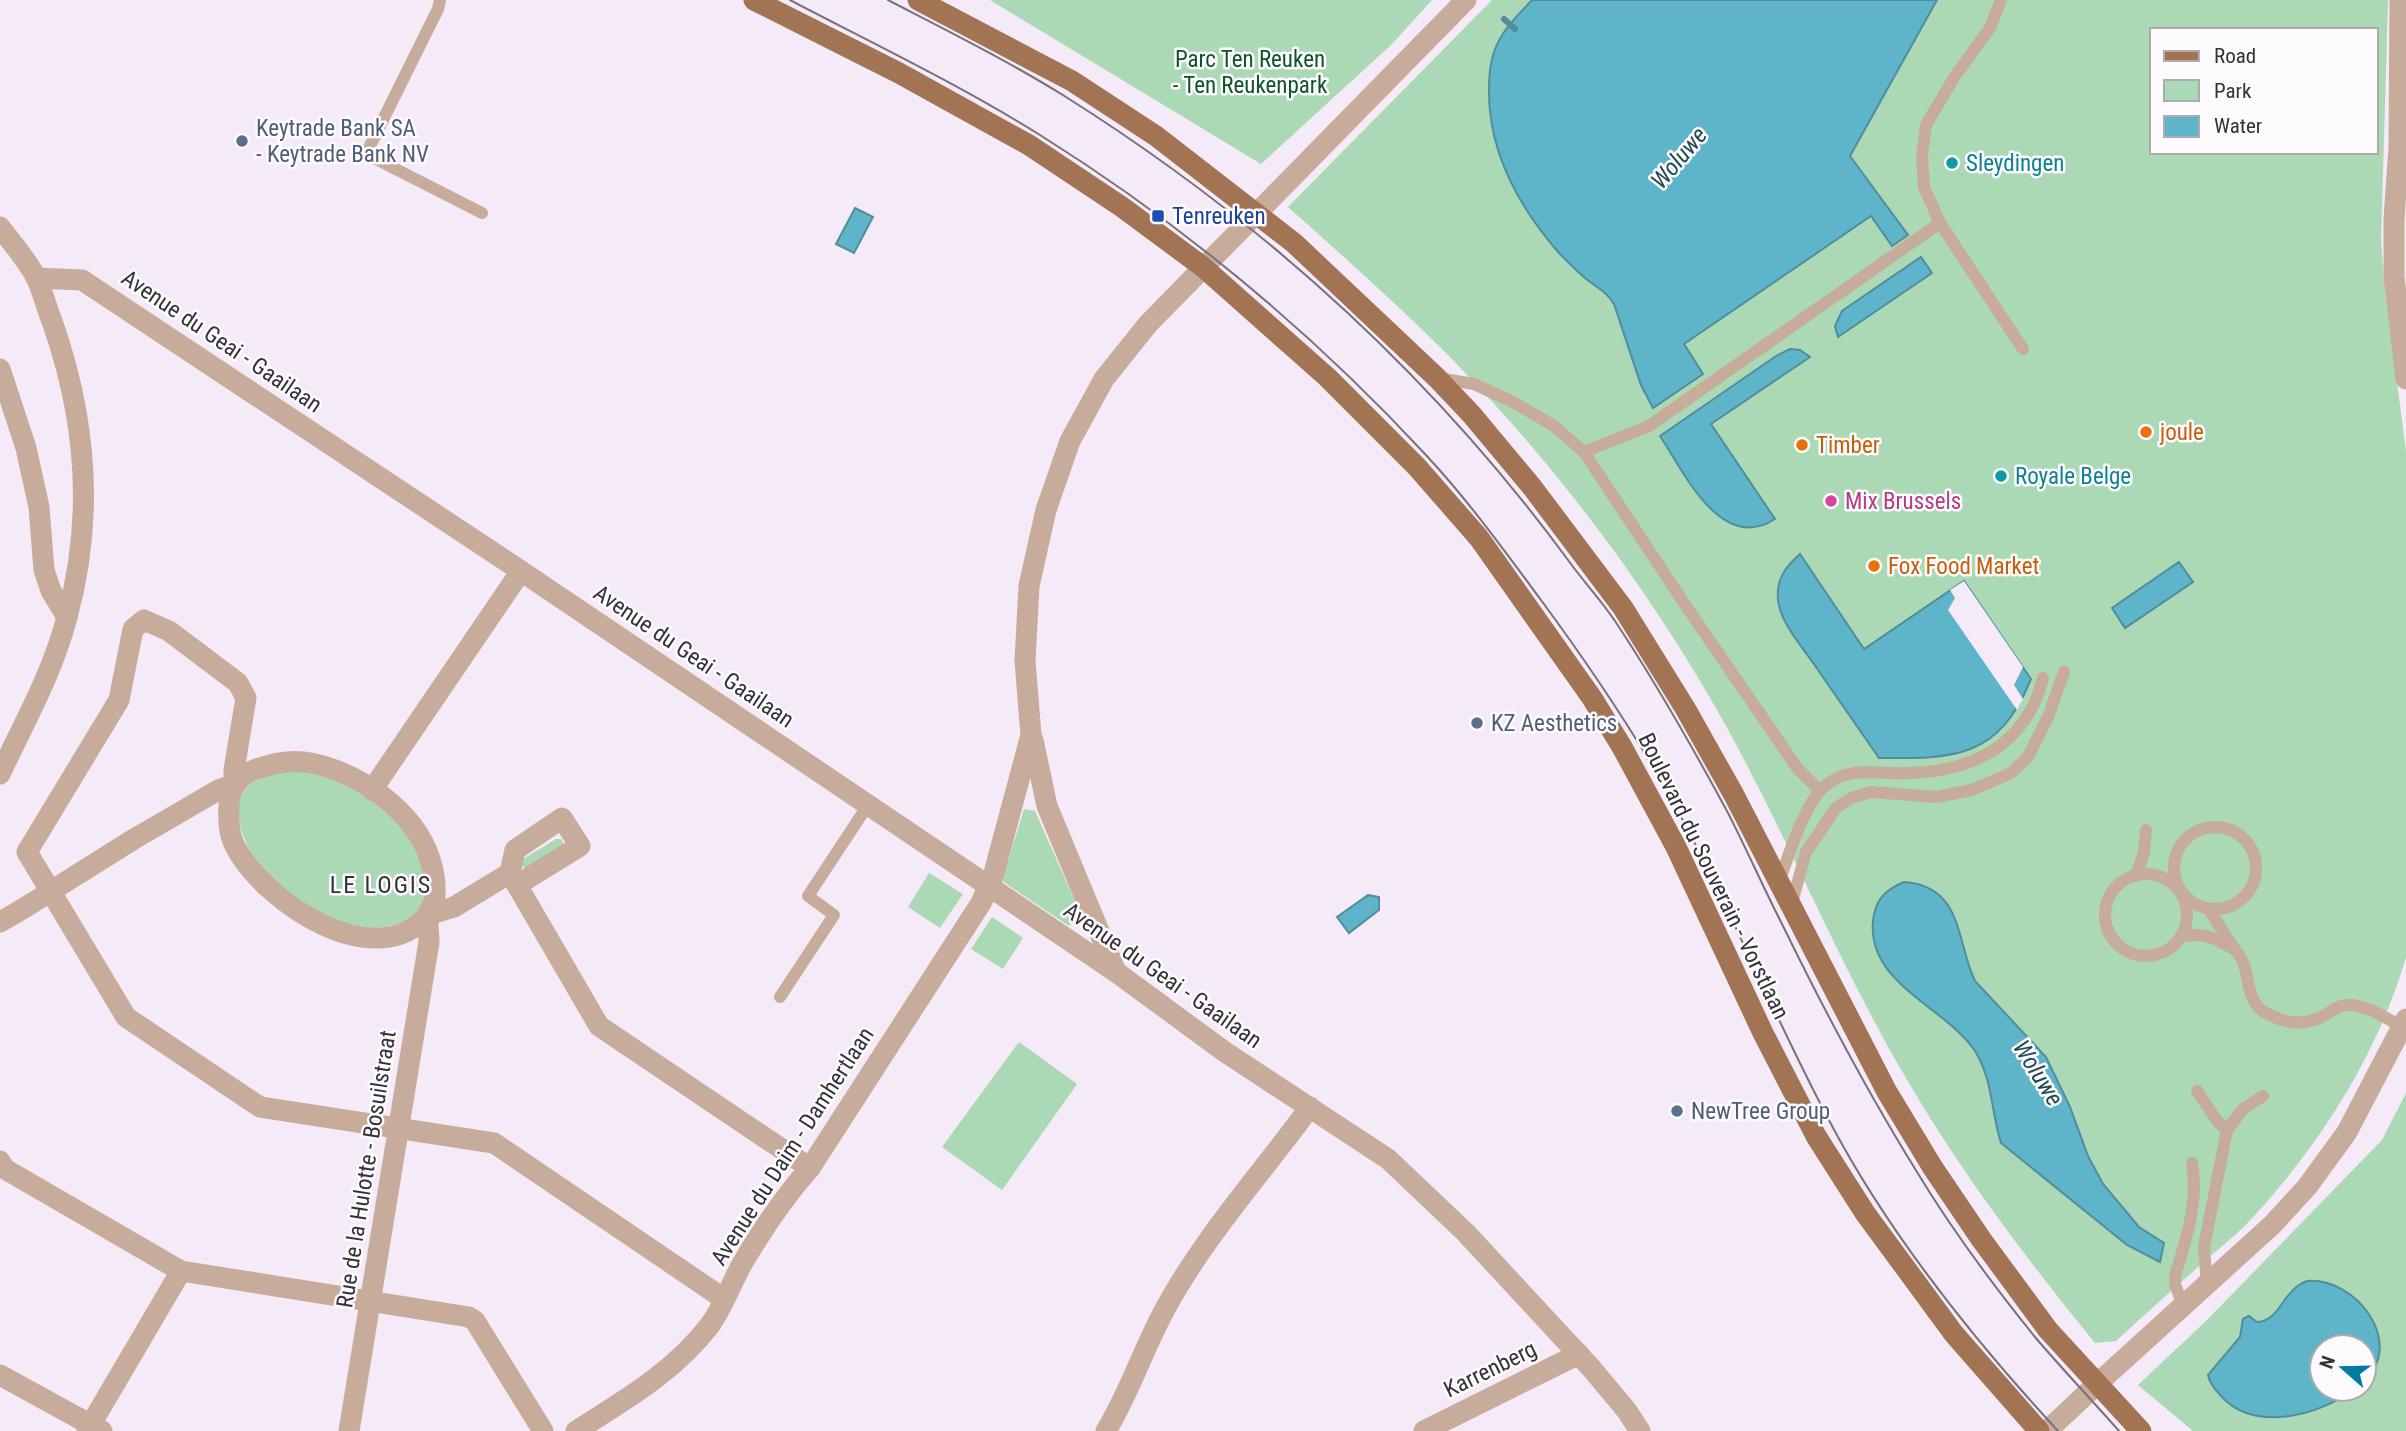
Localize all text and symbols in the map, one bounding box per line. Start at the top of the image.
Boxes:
legend [2150,28,2378,154]
text: Road [2214,44,2256,68]
park label: Parc Ten Reuken - Ten Reukenpark [1173,46,1328,99]
text: Park [2214,79,2252,103]
text: Water [2214,114,2262,138]
place label: Keytrade Bank SA - Keytrade Bank NV [256,115,429,168]
water label: Woluwe [1645,121,1713,194]
marker: Keytrade Bank SA - Keytrade Bank NV [234,133,250,149]
place label: Sleydingen [1966,150,2064,177]
marker: Sleydingen [1944,155,1960,171]
place label: Tenreuken [1172,203,1266,230]
marker: Tenreuken [1150,208,1166,224]
street label: Avenue du Geai - Gaailaan [117,264,327,418]
place label: joule [2159,419,2204,446]
marker: joule [2138,424,2154,440]
place label: Timber [1816,432,1880,459]
marker: Timber [1794,437,1810,453]
place label: Royale Belge [2015,463,2131,490]
marker: Royale Belge [1993,468,2009,484]
place label: Mix Brussels [1845,488,1961,515]
marker: Mix Brussels [1823,493,1839,509]
place label: Fox Food Market [1888,553,2039,580]
marker: Fox Food Market [1866,558,1882,574]
street label: Avenue du Geai - Gaailaan [589,579,799,733]
place label: KZ Aesthetics [1491,710,1617,737]
marker: KZ Aesthetics [1469,715,1485,731]
street label: Boulevard du Souverain - Vorstlaan [1632,729,1795,1024]
district label: LE LOGIS [330,871,432,899]
street label: Avenue du Geai - Gaailaan [1058,897,1267,1054]
street label: Avenue du Daim - Damhertlaan [705,1022,880,1270]
street label: Rue de la Hulotte - Bosuilstraat [331,1029,402,1310]
water label: Woluwe [2007,1035,2069,1111]
place label: NewTree Group [1691,1098,1830,1125]
marker: NewTree Group [1669,1103,1685,1119]
north arrow [2308,1333,2378,1403]
street label: Karrenberg [1440,1335,1541,1403]
text: N [2315,1353,2340,1372]

